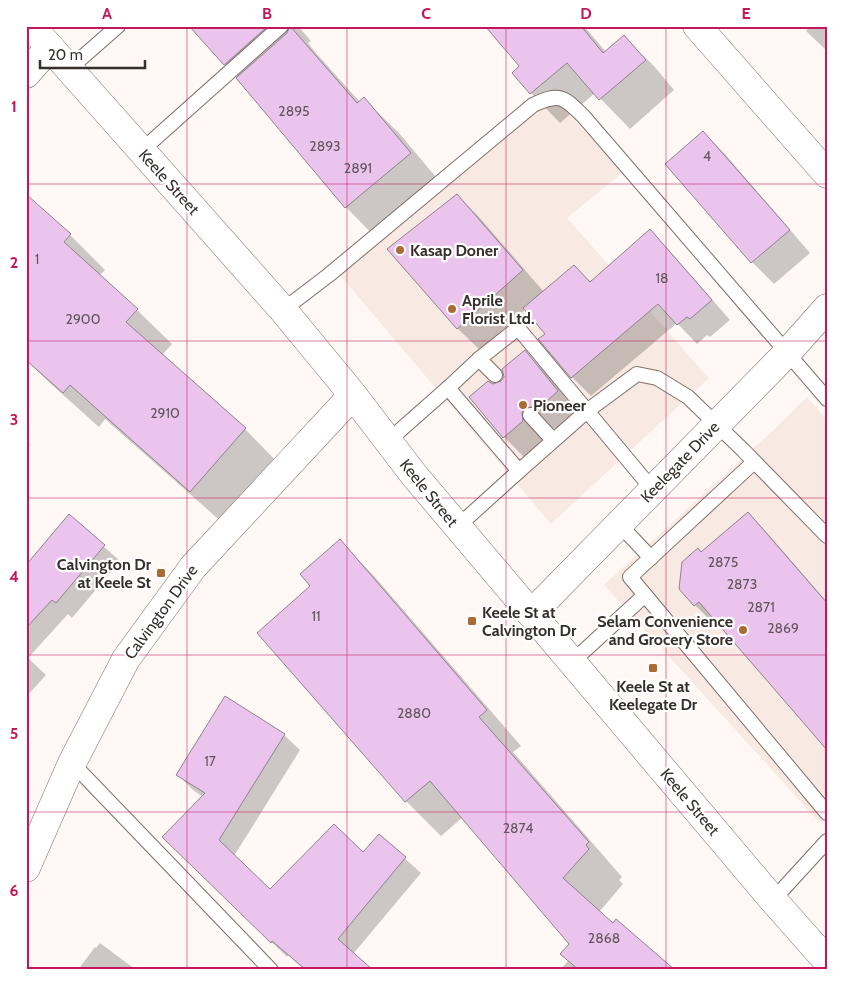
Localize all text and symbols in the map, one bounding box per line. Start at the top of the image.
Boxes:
text: A [102,4,112,23]
text: B [262,4,272,23]
text: C [421,4,431,23]
text: D [580,4,592,23]
text: E [741,4,751,23]
scale bar [40,38,145,70]
text: 20 m [48,46,83,64]
text: 1 [11,97,17,116]
house number: 2895 [278,102,310,120]
house number: 2893 [309,137,341,155]
street label: Keele Street [135,145,204,219]
house number: 4 [703,147,711,165]
house number: 2891 [344,159,372,177]
place label: Kasap Doner [410,241,499,260]
marker: Kasap Doner [394,244,406,256]
house number: 1 [35,250,39,268]
text: 2 [10,253,18,272]
house number: 18 [655,269,669,287]
place label: Aprile Florist Ltd. [462,291,534,328]
marker: Aprile Florist Ltd. [446,303,458,315]
house number: 2900 [66,310,101,328]
place label: Pioneer [533,396,587,415]
marker: Pioneer [517,399,529,411]
house number: 2910 [150,404,180,422]
text: 3 [10,410,18,429]
street label: Keelegate Drive [637,418,723,506]
street label: Keele Street [396,455,462,531]
house number: 2875 [708,553,738,571]
place label: Calvington Dr at Keele St [57,555,152,592]
street label: Calvington Drive [120,561,202,663]
text: 4 [9,567,19,586]
marker: Calvington Dr at Keele St [155,567,167,579]
house number: 2873 [727,575,757,593]
house number: 2871 [747,598,775,616]
place label: Keele St at Calvington Dr [482,603,577,640]
house number: 11 [311,607,321,625]
place label: Selam Convenience and Grocery Store [597,612,733,649]
marker: Keele St at Calvington Dr [466,615,478,627]
house number: 2869 [767,619,799,637]
marker: Selam Convenience and Grocery Store [737,624,749,636]
marker: Keele St at Keelegate Dr [647,662,659,674]
place label: Keele St at Keelegate Dr [609,677,698,714]
house number: 2880 [397,704,431,722]
text: 5 [10,724,18,743]
house number: 17 [204,752,216,770]
street label: Keele Street [657,765,724,840]
house number: 2874 [503,819,533,837]
text: 6 [10,881,19,900]
house number: 2868 [588,929,620,947]

